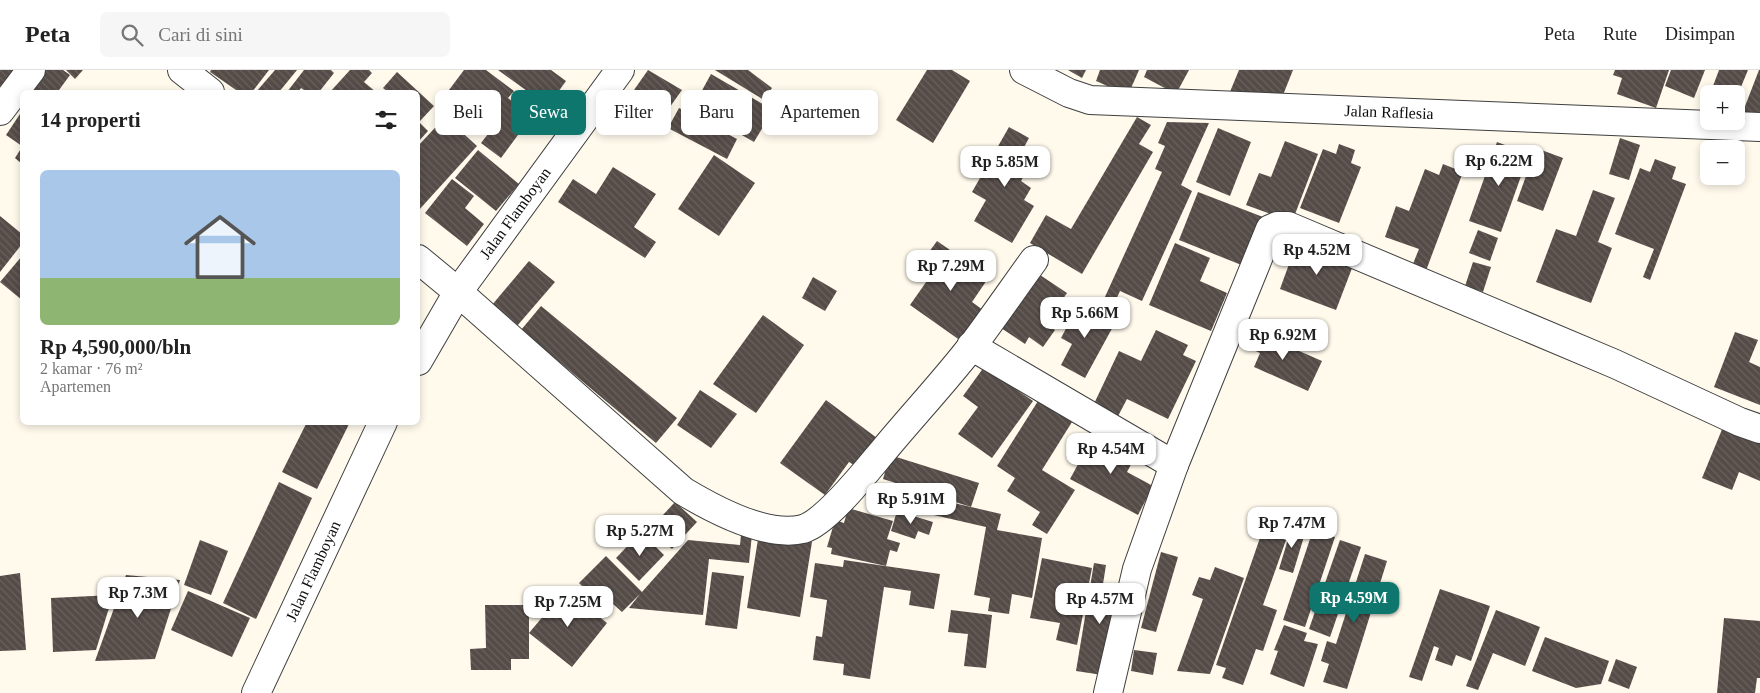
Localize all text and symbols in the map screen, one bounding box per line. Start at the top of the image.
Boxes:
search box [100,12,450,57]
text: Peta [25,21,70,47]
icon: search [118,21,146,49]
text: Cari di sini [158,24,243,45]
text: Peta [1544,24,1575,44]
text: Rute [1603,24,1637,44]
text: Disimpan [1665,24,1735,44]
map controls [1700,85,1745,185]
button: + [1700,85,1745,130]
chip: Beli [435,90,501,135]
chip: Sewa [511,90,586,135]
chip: Filter [596,90,671,135]
chip: Baru [681,90,752,135]
chip: Apartemen [762,90,878,135]
street label: Jalan Raflesia [1344,102,1434,122]
icon: filters [372,106,400,134]
text: 14 properti [40,108,141,132]
button: − [1700,140,1745,185]
pin: Rp 6.22M [1447,144,1551,187]
pin: Rp 5.85M [953,146,1057,188]
text: Rp 6.22M [1465,152,1533,169]
text: Rp 5.85M [971,153,1039,170]
street label: Jalan Flamboyan [476,164,555,263]
icon: home [175,202,265,292]
pin: Rp 4.52M [1265,234,1369,276]
text: Rp 4.52M [1283,241,1351,258]
pin: Rp 7.29M [899,250,1003,292]
text: Rp 7.29M [917,257,985,274]
pin: Rp 5.66M [1033,296,1137,339]
text: Rp 5.66M [1051,304,1119,321]
pin: Rp 6.92M [1231,318,1335,361]
text: Rp 6.92M [1249,326,1317,343]
text: Rp 4,590,000/bln [40,335,191,359]
text: 2 kamar · 76 m² [40,360,143,377]
text: Apartemen [40,378,111,395]
pin: Rp 4.54M [1059,432,1163,475]
text: Rp 4.54M [1077,440,1145,457]
pin: Rp 5.91M [859,482,963,525]
text: Rp 5.91M [877,490,945,507]
pin: Rp 7.47M [1240,506,1344,549]
pin: Rp 5.27M [588,514,692,557]
text: Rp 7.47M [1258,514,1326,531]
street label: Jalan Flamboyan [282,518,345,624]
text: Rp 5.27M [606,522,674,539]
pin: Rp 7.3M [92,576,184,619]
pin: Rp 4.57M [1048,582,1152,625]
pin: Rp 4.59M [1302,582,1406,624]
text: Rp 7.3M [108,584,168,601]
pin: Rp 7.25M [516,586,620,628]
text: Rp 4.59M [1320,589,1388,606]
text: Rp 4.57M [1066,590,1134,607]
text: Rp 7.25M [534,593,602,610]

